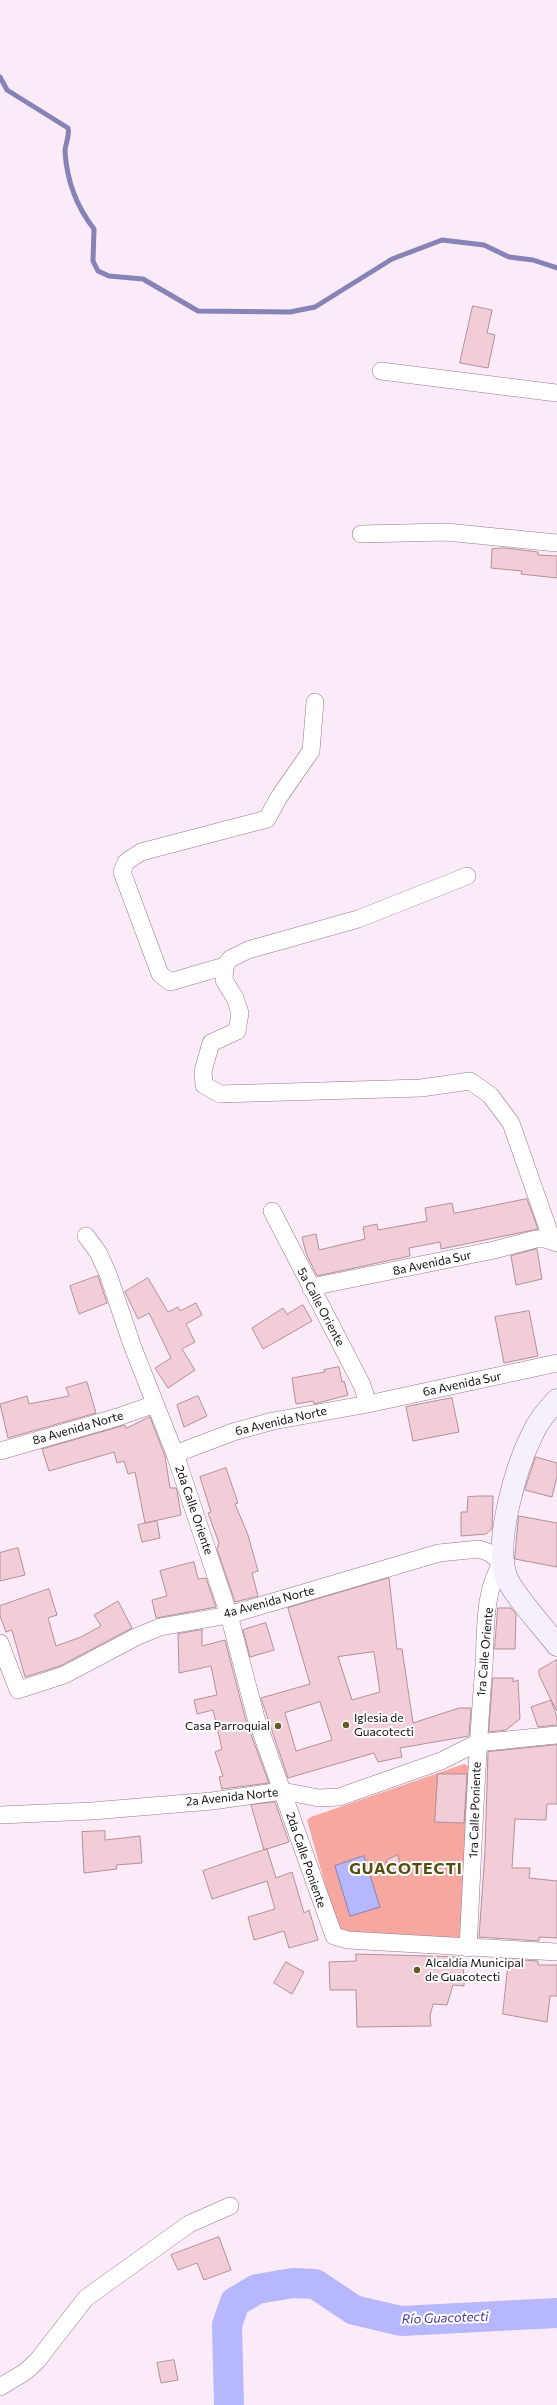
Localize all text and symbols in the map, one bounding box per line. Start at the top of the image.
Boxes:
street label: 8a Avenida Sur [391,1248,473,1278]
street label: 5a Calle Oriente [294,1265,348,1349]
street label: 6a Avenida Sur [421,1369,503,1399]
street label: 6a Avenida Norte [234,1403,328,1439]
street label: 8a Avenida Norte [31,1408,125,1448]
street label: 2da Calle Oriente [172,1463,216,1557]
street label: 4a Avenida Norte [222,1583,316,1621]
street label: 1ra Calle Oriente [474,1607,496,1697]
place label: Iglesia de Guacotecti [354,1711,414,1739]
place label: Casa Parroquial [185,1719,270,1733]
marker: Iglesia de Guacotecti [341,1720,351,1730]
marker: Casa Parroquial [273,1721,283,1731]
street label: 1ra Calle Poniente [466,1762,484,1858]
street label: 2a Avenida Norte [185,1785,279,1809]
street label: 2da Calle Poniente [283,1810,329,1910]
district label: GUACOTECTI [349,1859,463,1879]
place label: Alcaldía Municipal de Guacotecti [425,1956,524,1984]
marker: Alcaldía Municipal de Guacotecti [412,1965,422,1975]
water label: Río Guacotecti [401,2309,489,2327]

